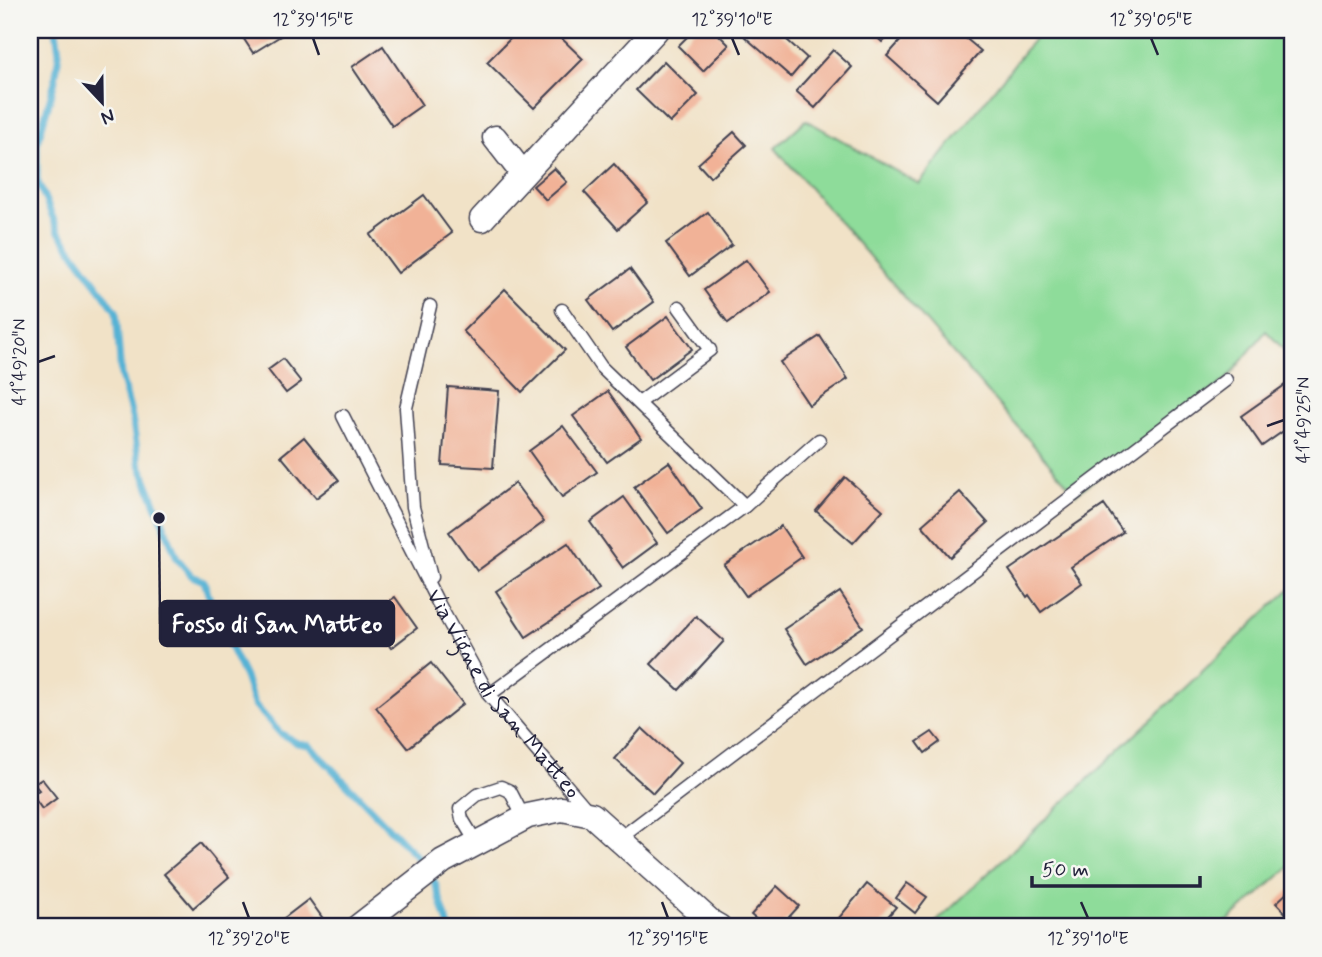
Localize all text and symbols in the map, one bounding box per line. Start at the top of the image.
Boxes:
text: 12°39'15"E [272,8,354,32]
text: 12°39'10"E [691,8,773,32]
text: 12°39'05"E [1109,8,1193,32]
north arrow [66,66,136,136]
text: N [97,102,118,130]
text: 41°49'20"N [8,319,32,405]
text: 41°49'25"N [1292,377,1316,463]
street label: Via Vigne di San Matteo [419,584,587,806]
callout: Fosso di San Matteo [160,601,394,646]
text: Fosso di San Matteo [172,610,382,641]
scale bar [1032,845,1200,889]
text: 50 m [1042,856,1089,884]
text: 12°39'20"E [208,927,290,951]
text: 12°39'15"E [627,927,709,951]
text: 12°39'10"E [1047,927,1129,951]

